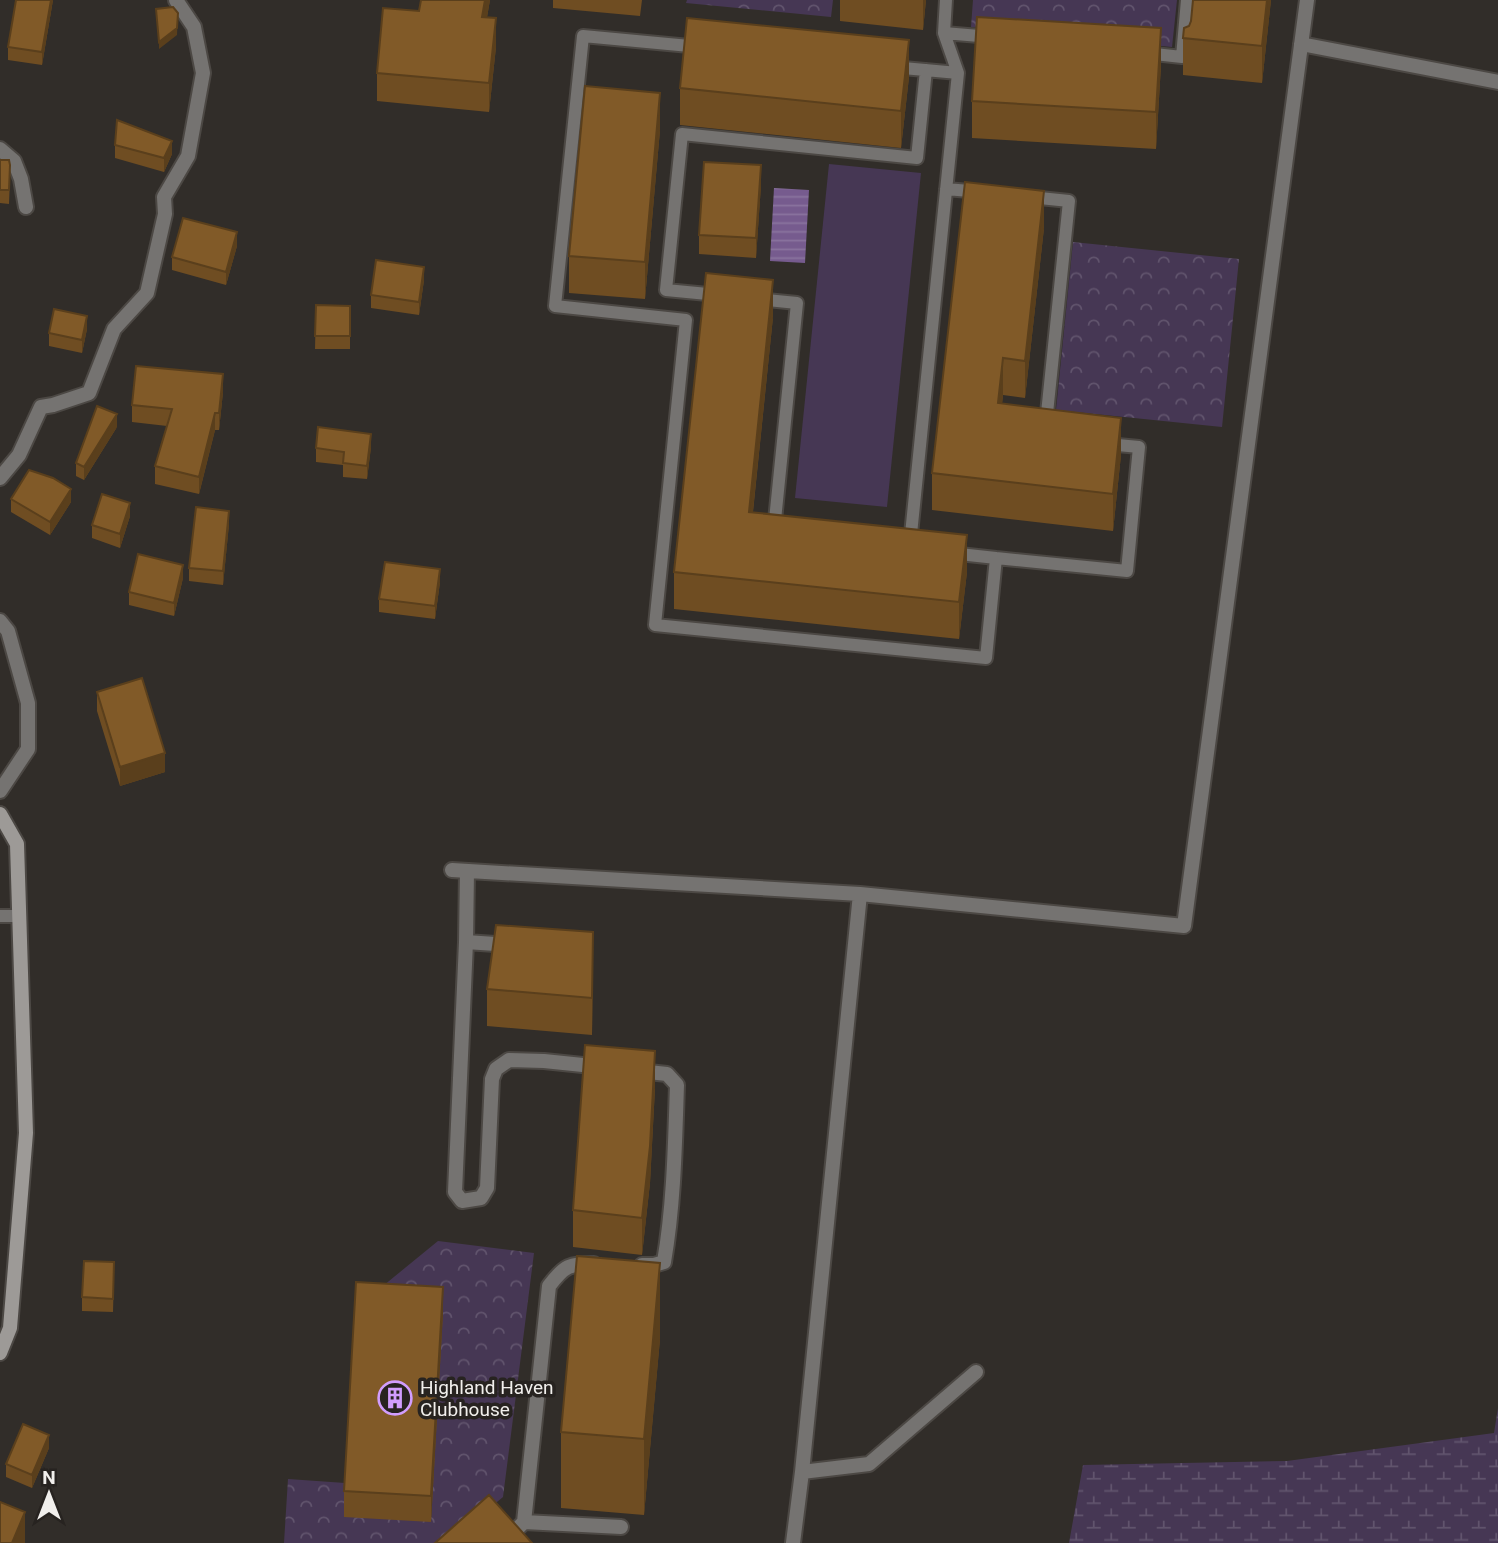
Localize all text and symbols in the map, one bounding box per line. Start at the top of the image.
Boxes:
place label: Highland Haven Clubhouse [420,1376,554,1421]
building icon: Highland Haven Clubhouse [376,1379,414,1417]
north arrow [14,1459,84,1529]
text: N [42,1466,56,1489]

